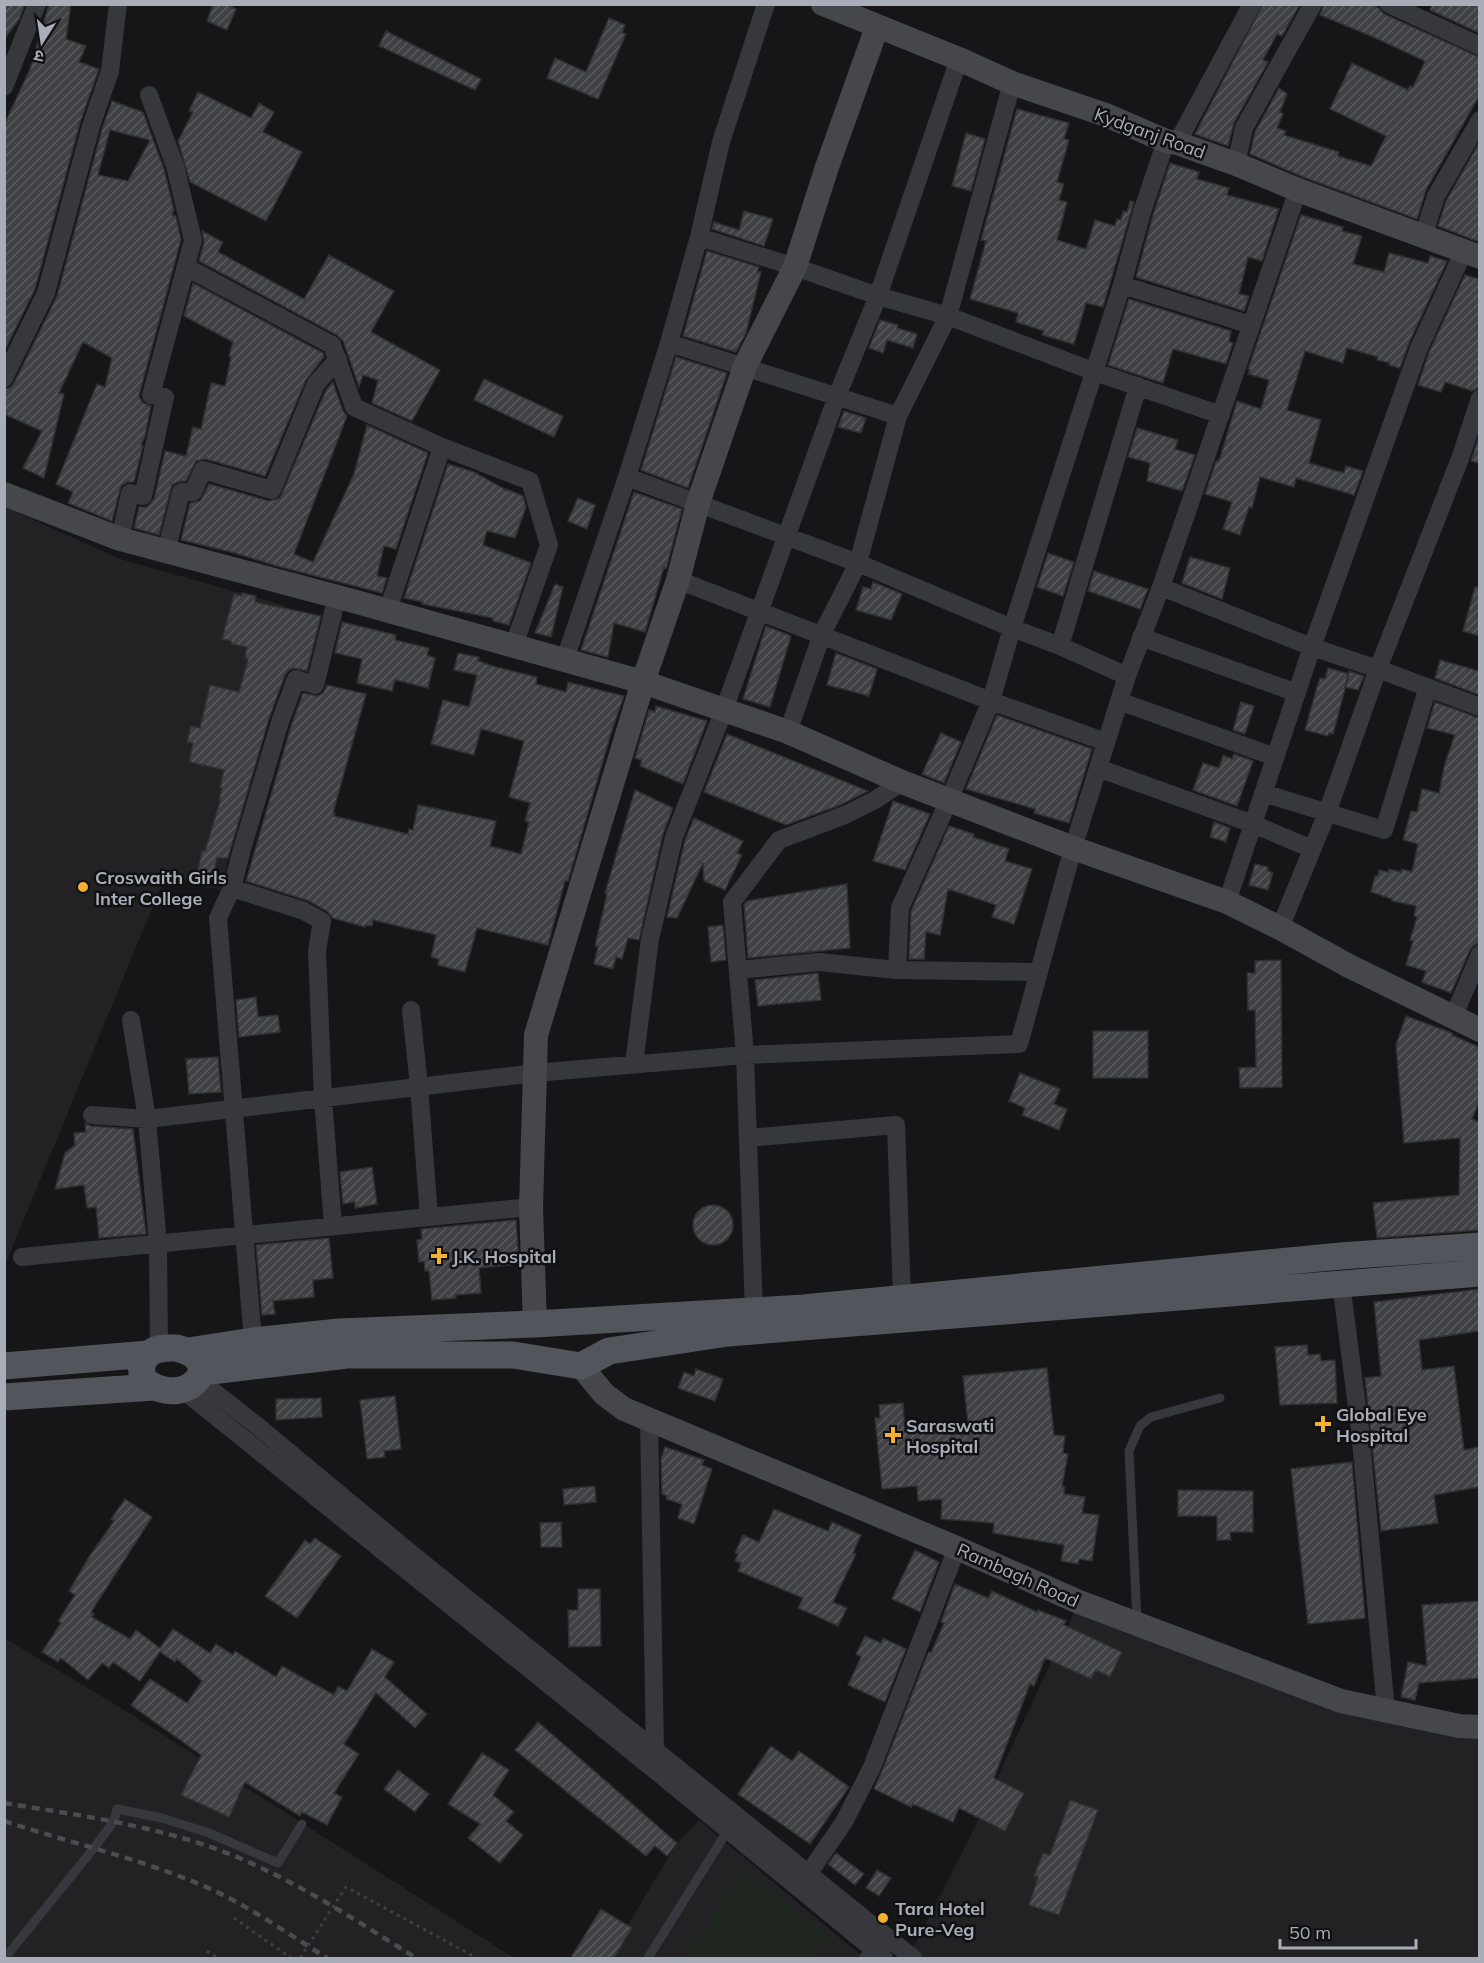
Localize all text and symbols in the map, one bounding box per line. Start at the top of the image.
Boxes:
north arrow [12,12,72,72]
text: उ [32,46,46,67]
street label: Kydganj Road [1091,102,1209,164]
place label: Croswaith Girls Inter College [95,866,227,910]
marker: Croswaith Girls Inter College [76,880,90,894]
place label: J.K. Hospital [452,1245,557,1268]
marker: J.K. Hospital [430,1247,448,1265]
place label: Global Eye Hospital [1336,1403,1427,1447]
place label: Saraswati Hospital [906,1414,994,1458]
marker: Global Eye Hospital [1314,1415,1332,1433]
marker: Saraswati Hospital [884,1426,902,1444]
street label: Rambagh Road [954,1538,1082,1612]
place label: Tara Hotel Pure-Veg [895,1897,985,1941]
marker: Tara Hotel Pure-Veg [876,1911,890,1925]
scale bar [1280,1912,1416,1950]
text: 50 m [1289,1921,1331,1944]

